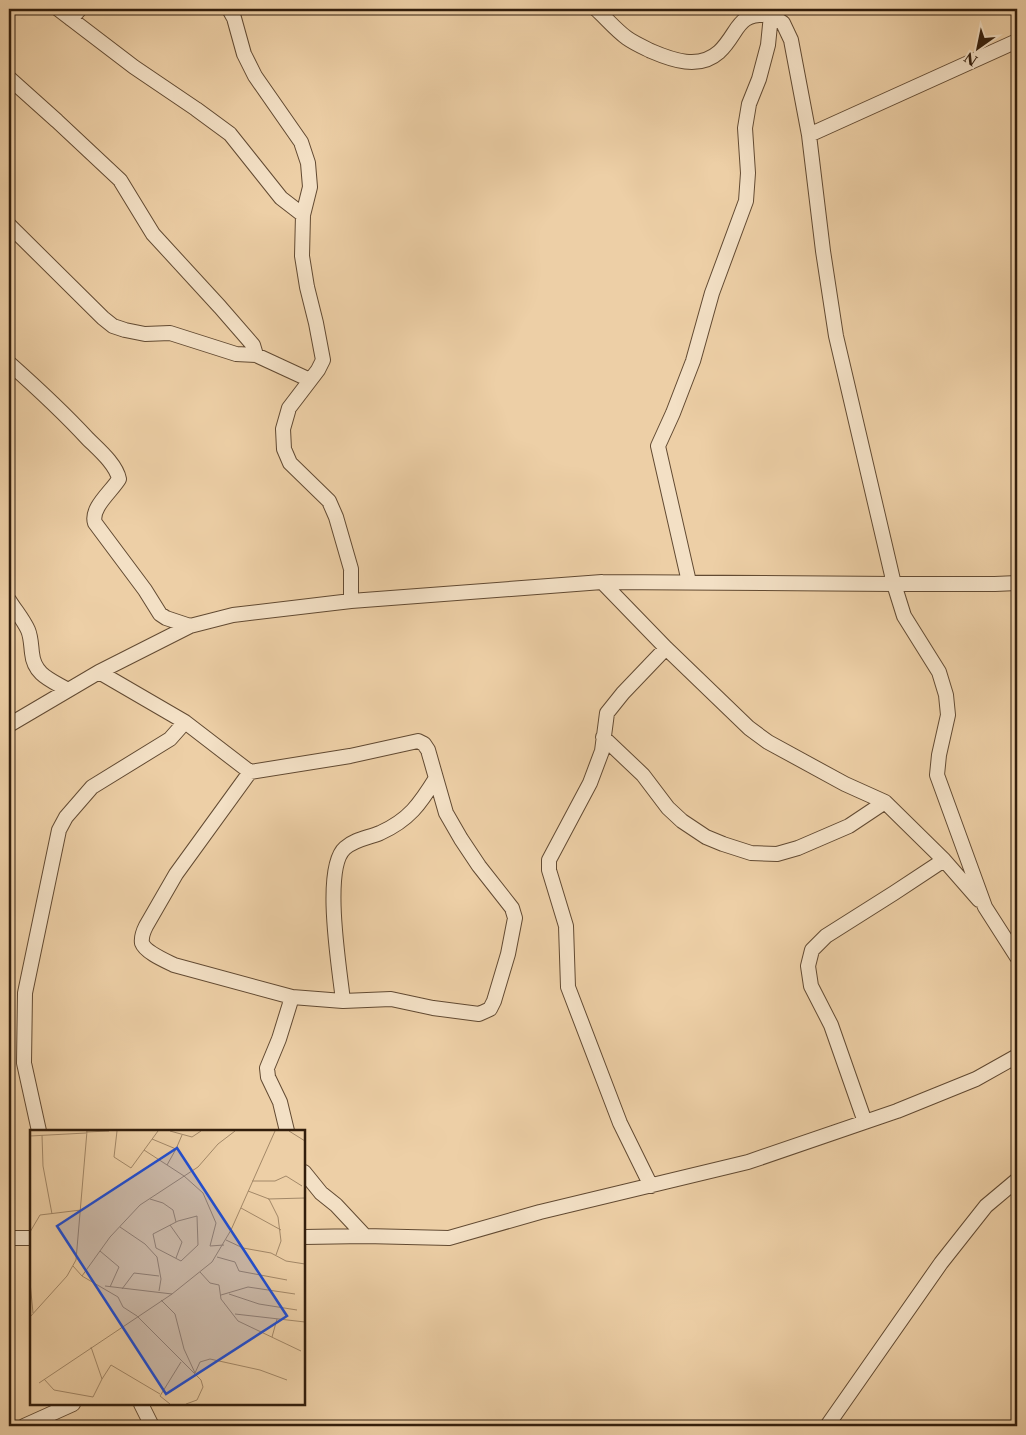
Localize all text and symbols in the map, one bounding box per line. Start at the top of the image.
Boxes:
north arrow [954,22,1004,72]
text: N [961,48,981,70]
inset map [30,1130,305,1405]

